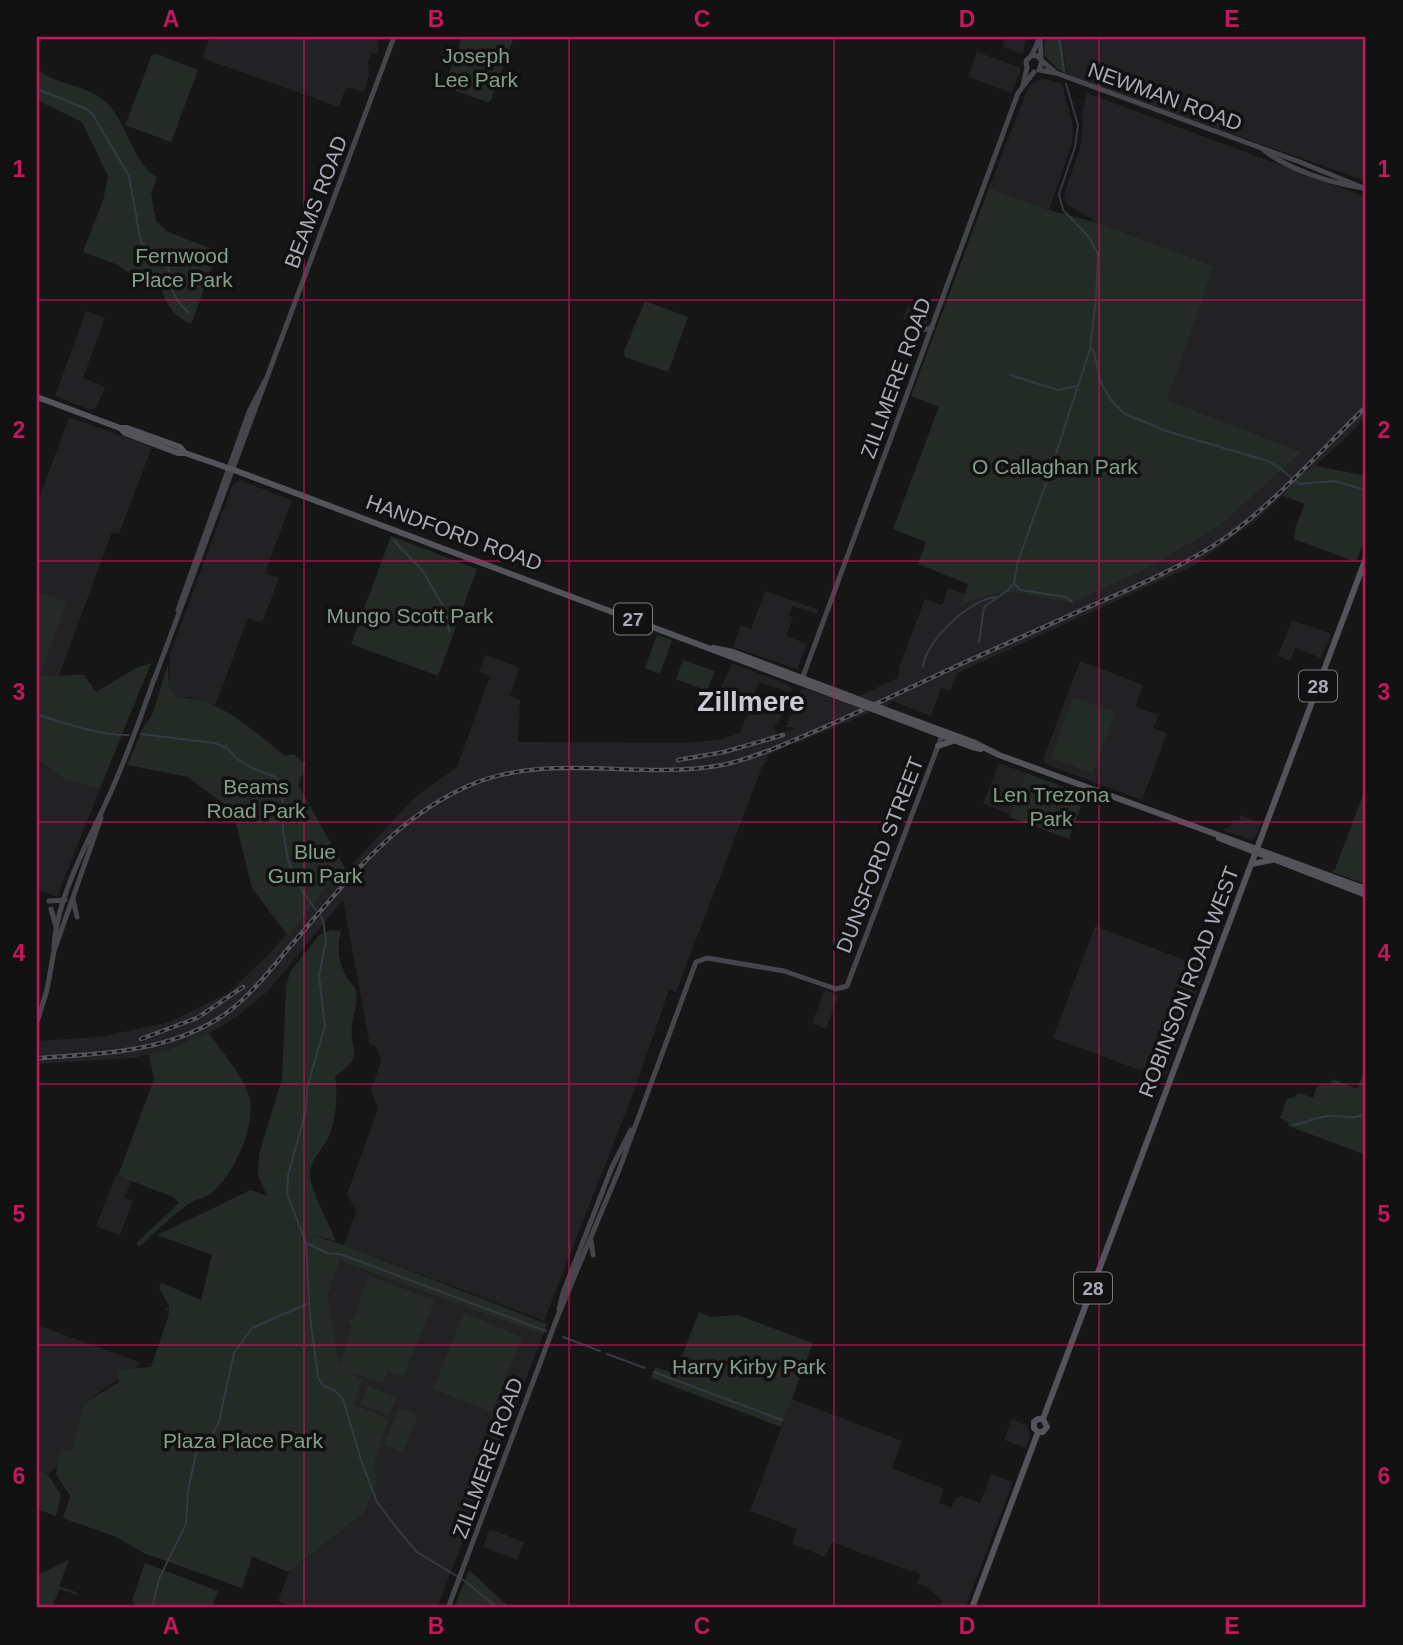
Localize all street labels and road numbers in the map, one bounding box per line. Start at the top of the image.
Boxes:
street label: NEWMAN ROAD [1085,58,1245,135]
street label: BEAMS ROAD [280,132,351,271]
street label: ZILLMERE ROAD [856,294,935,461]
street label: HANDFORD ROAD [363,490,545,575]
road number: 27 [614,604,652,634]
road number: 28 [1299,670,1337,702]
street label: DUNSFORD STREET [832,754,928,956]
street label: ROBINSON ROAD WEST [1134,863,1243,1100]
road number: 28 [1074,1272,1112,1304]
street label: ZILLMERE ROAD [448,1374,527,1541]

